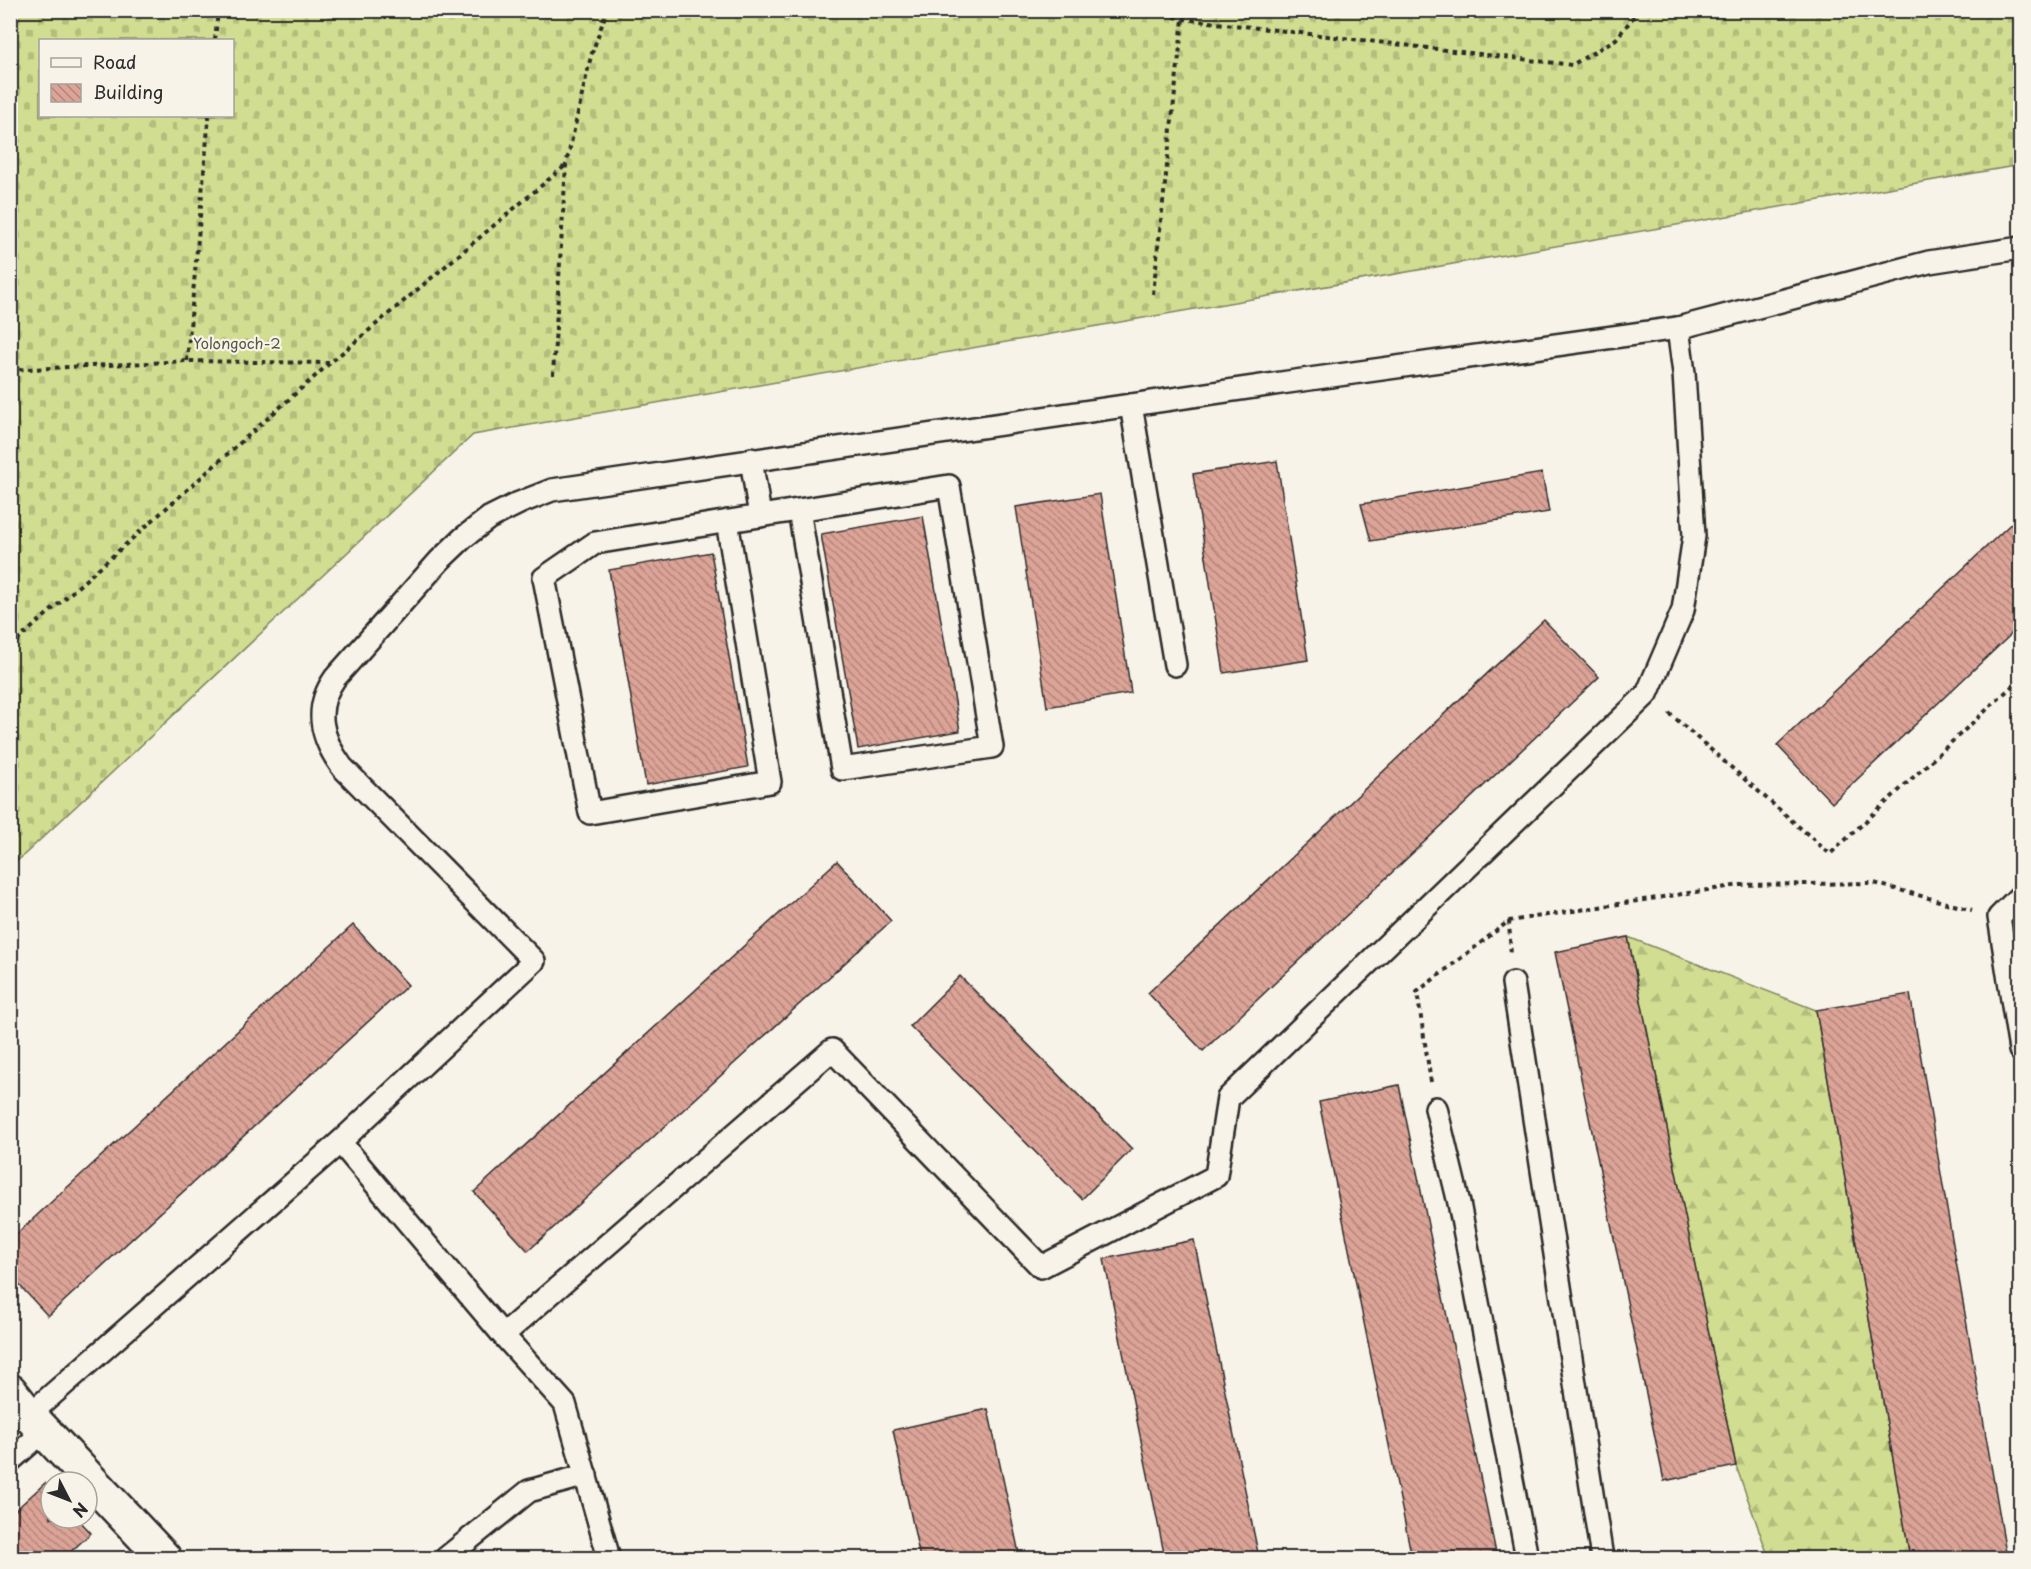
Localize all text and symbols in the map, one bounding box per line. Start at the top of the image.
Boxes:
legend [39,39,234,117]
text: Road [93,48,137,75]
text: Building [93,78,163,105]
park label: Yolongoch-2 [193,331,281,354]
north arrow [39,1470,99,1530]
text: N [68,1498,94,1523]

